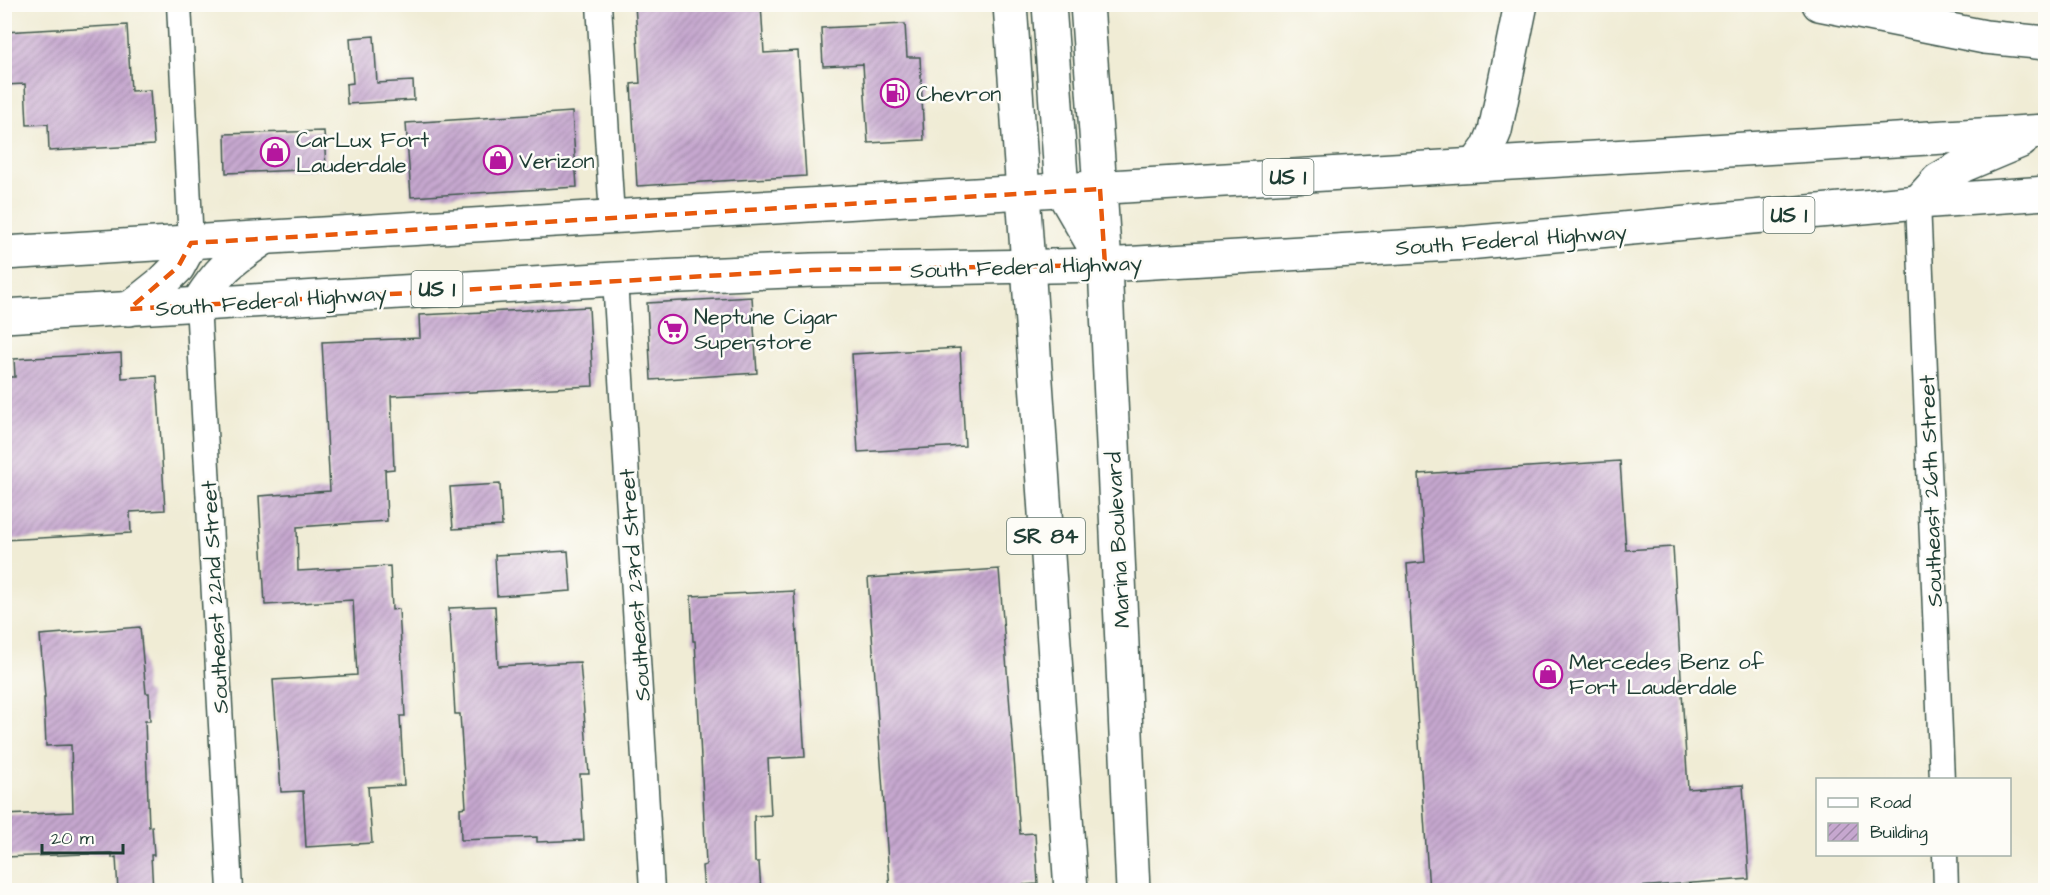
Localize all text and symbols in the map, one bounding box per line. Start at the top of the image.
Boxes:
fuel station icon: Chevron [879,77,911,109]
place label: Chevron [916,79,1001,110]
place label: CarLux Fort Lauderdale [296,125,429,181]
shop icon: CarLux Fort Lauderdale [259,136,291,168]
shop icon: Verizon [482,144,514,176]
place label: Verizon [519,146,594,177]
road number: US 1 [1262,159,1314,195]
road number: US 1 [1764,197,1814,233]
street label: South Federal Highway [1394,217,1628,265]
street label: South Federal Highway [910,248,1143,288]
road number: US 1 [412,271,462,307]
street label: South Federal Highway [154,278,388,326]
place label: Neptune Cigar Superstore [694,302,837,358]
supermarket icon: Neptune Cigar Superstore [657,313,689,345]
street label: Southeast 26th Street [1912,374,1951,608]
street label: Marina Boulevard [1098,451,1139,629]
street label: Southeast 23rd Street [612,467,659,702]
street label: Southeast 22nd Street [194,479,237,714]
road number: SR 84 [1007,518,1085,554]
place label: Mercedes Benz of Fort Lauderdale [1569,647,1765,703]
shop icon: Mercedes Benz of Fort Lauderdale [1532,658,1564,690]
legend [1816,778,2011,856]
text: Road [1870,790,1911,815]
scale bar [42,817,123,855]
text: Building [1870,820,1928,846]
text: 20 m [51,826,94,851]

